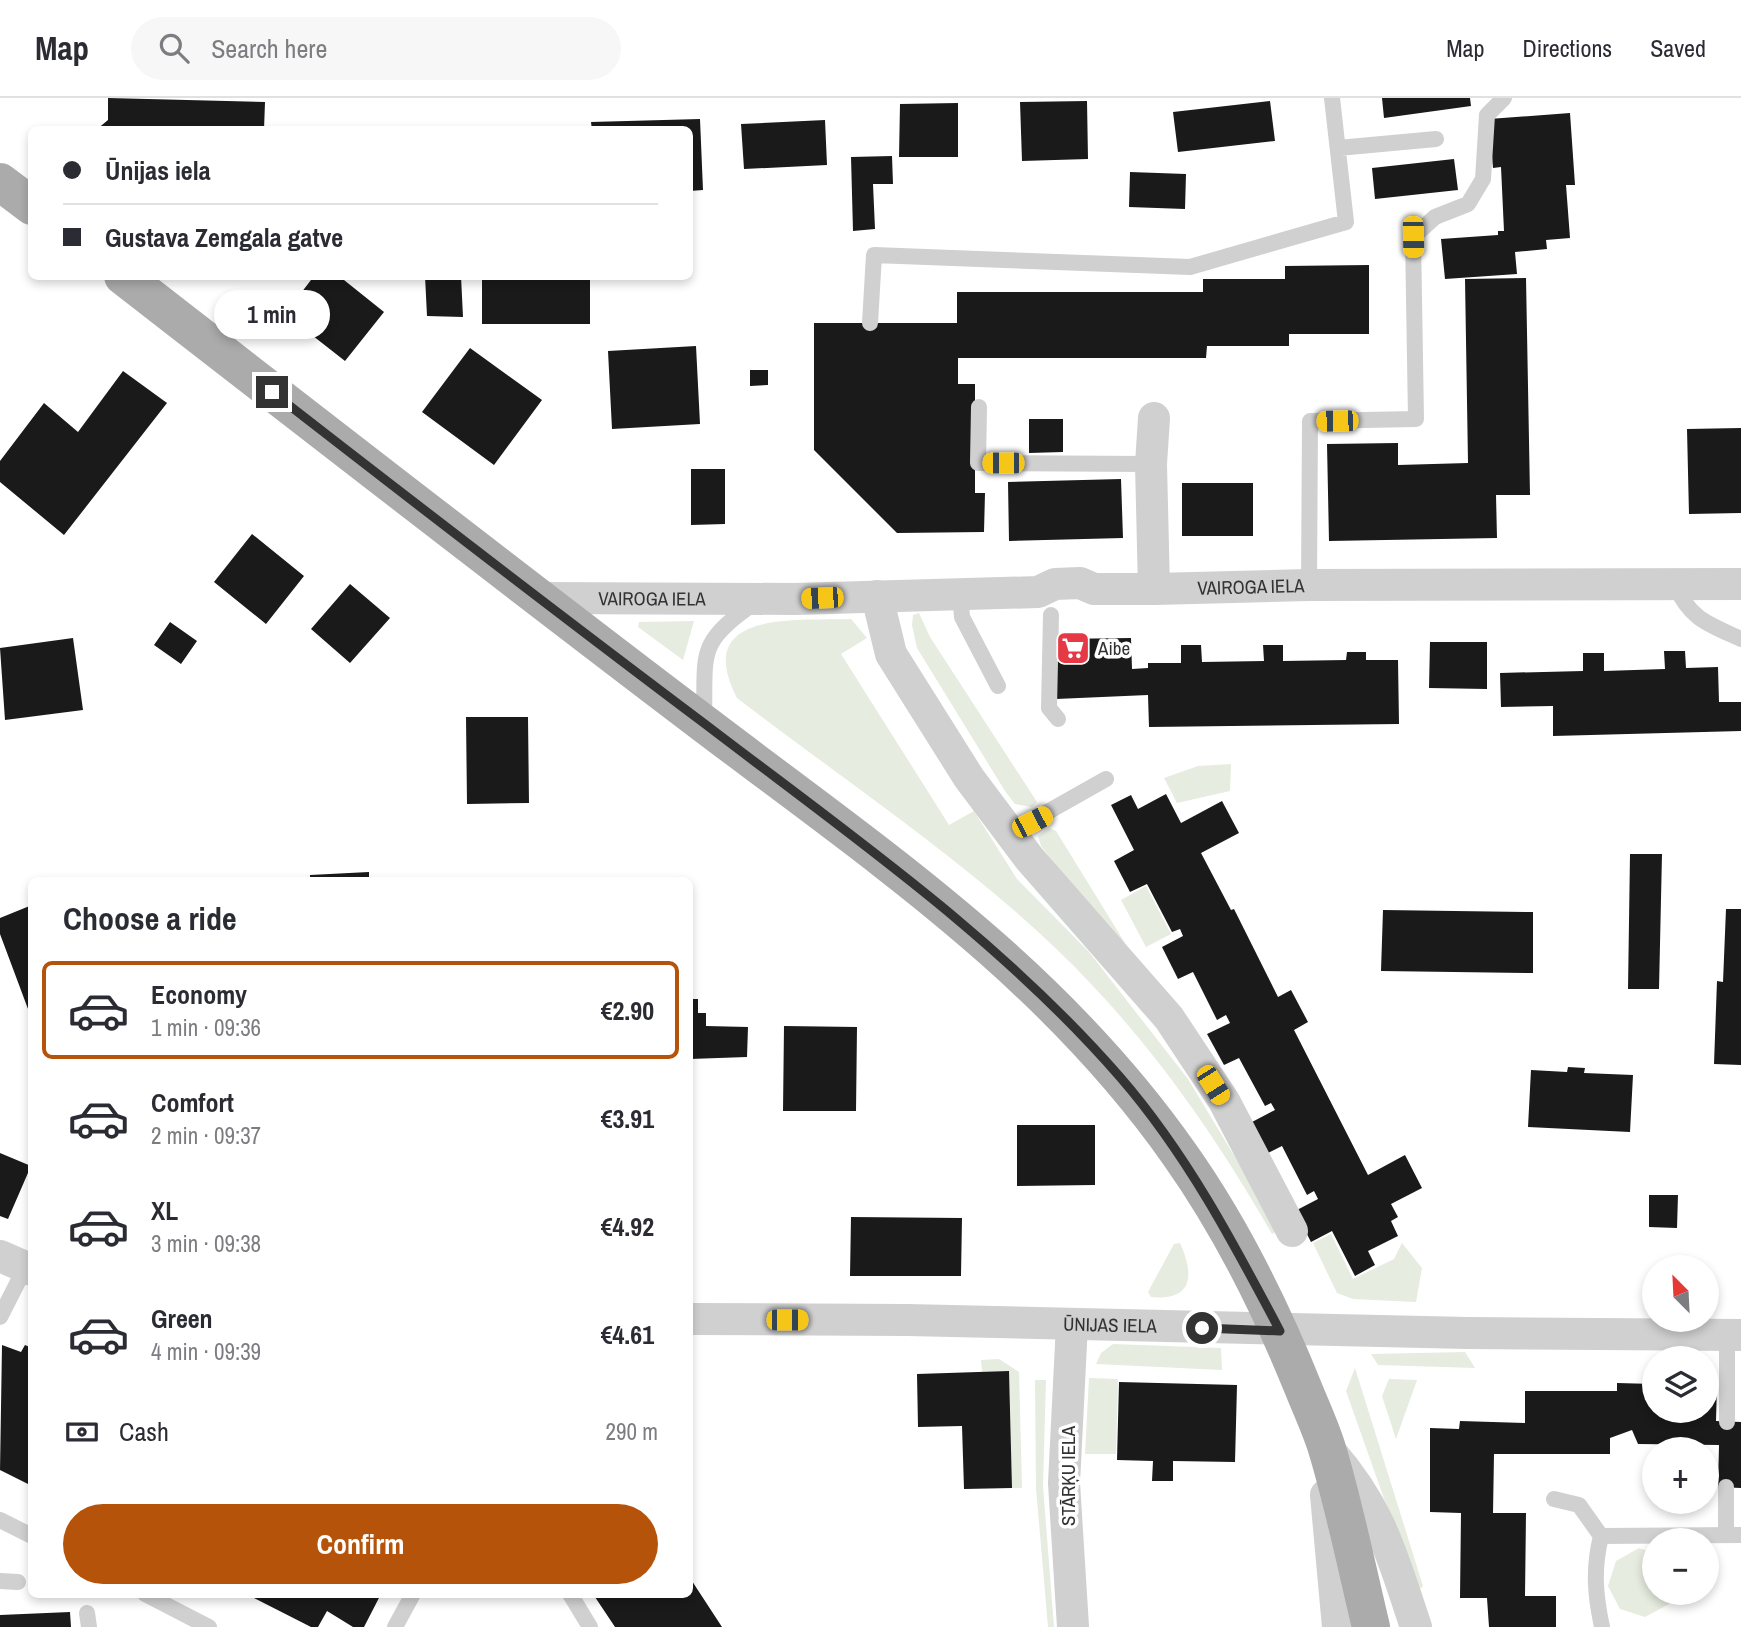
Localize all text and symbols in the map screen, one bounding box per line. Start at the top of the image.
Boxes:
search box [131,17,621,80]
text: Map [35,26,89,70]
icon: search [155,29,193,67]
text: Search here [211,31,327,66]
text: Map [1446,32,1484,64]
text: Directions [1522,32,1612,64]
text: Saved [1650,32,1706,64]
text: Ūnijas iela [105,153,210,188]
car [1403,216,1424,258]
text: Gustava Zemgala gatve [105,220,343,255]
callout: 1 min [214,290,330,340]
text: 1 min [247,299,297,330]
route end [256,376,288,408]
car [1316,410,1359,432]
car [983,453,1025,474]
street label: VAIROGA IELA [1197,572,1305,601]
street label: VAIROGA IELA [598,585,706,612]
car [801,587,844,609]
supermarket icon: Aibe [1054,629,1092,667]
place label: Aibe [1097,635,1130,661]
car [1009,803,1056,841]
text: Choose a ride [63,897,237,940]
text: Economy [151,977,247,1012]
icon: car [67,979,130,1042]
text: €2.90 [601,993,654,1028]
text: 1 min · 09:36 [151,1012,261,1043]
car [1193,1062,1234,1108]
text: Comfort [151,1085,234,1120]
icon: car [67,1087,130,1150]
text: €3.91 [601,1101,654,1136]
text: 2 min · 09:37 [151,1120,261,1151]
text: XL [151,1193,178,1228]
icon: car [67,1195,130,1258]
text: €4.92 [601,1209,654,1244]
text: 3 min · 09:38 [151,1228,261,1259]
north arrow [1642,1255,1718,1332]
map controls [1642,1255,1719,1605]
text: Green [151,1301,213,1336]
icon: car [67,1303,130,1366]
car [767,1310,809,1331]
street label: ŪNIJAS IELA [1063,1311,1158,1339]
route start [1186,1312,1218,1344]
text: €4.61 [601,1317,654,1352]
text: 4 min · 09:39 [151,1336,261,1367]
button: layers [1642,1346,1719,1423]
icon: cash [63,1413,101,1451]
text: Cash [119,1414,169,1449]
text: 290 m [606,1416,658,1447]
street label: STĀRĶU IELA [1055,1425,1081,1526]
button: + [1642,1437,1719,1514]
button: Confirm [63,1504,658,1584]
button: − [1642,1528,1719,1605]

